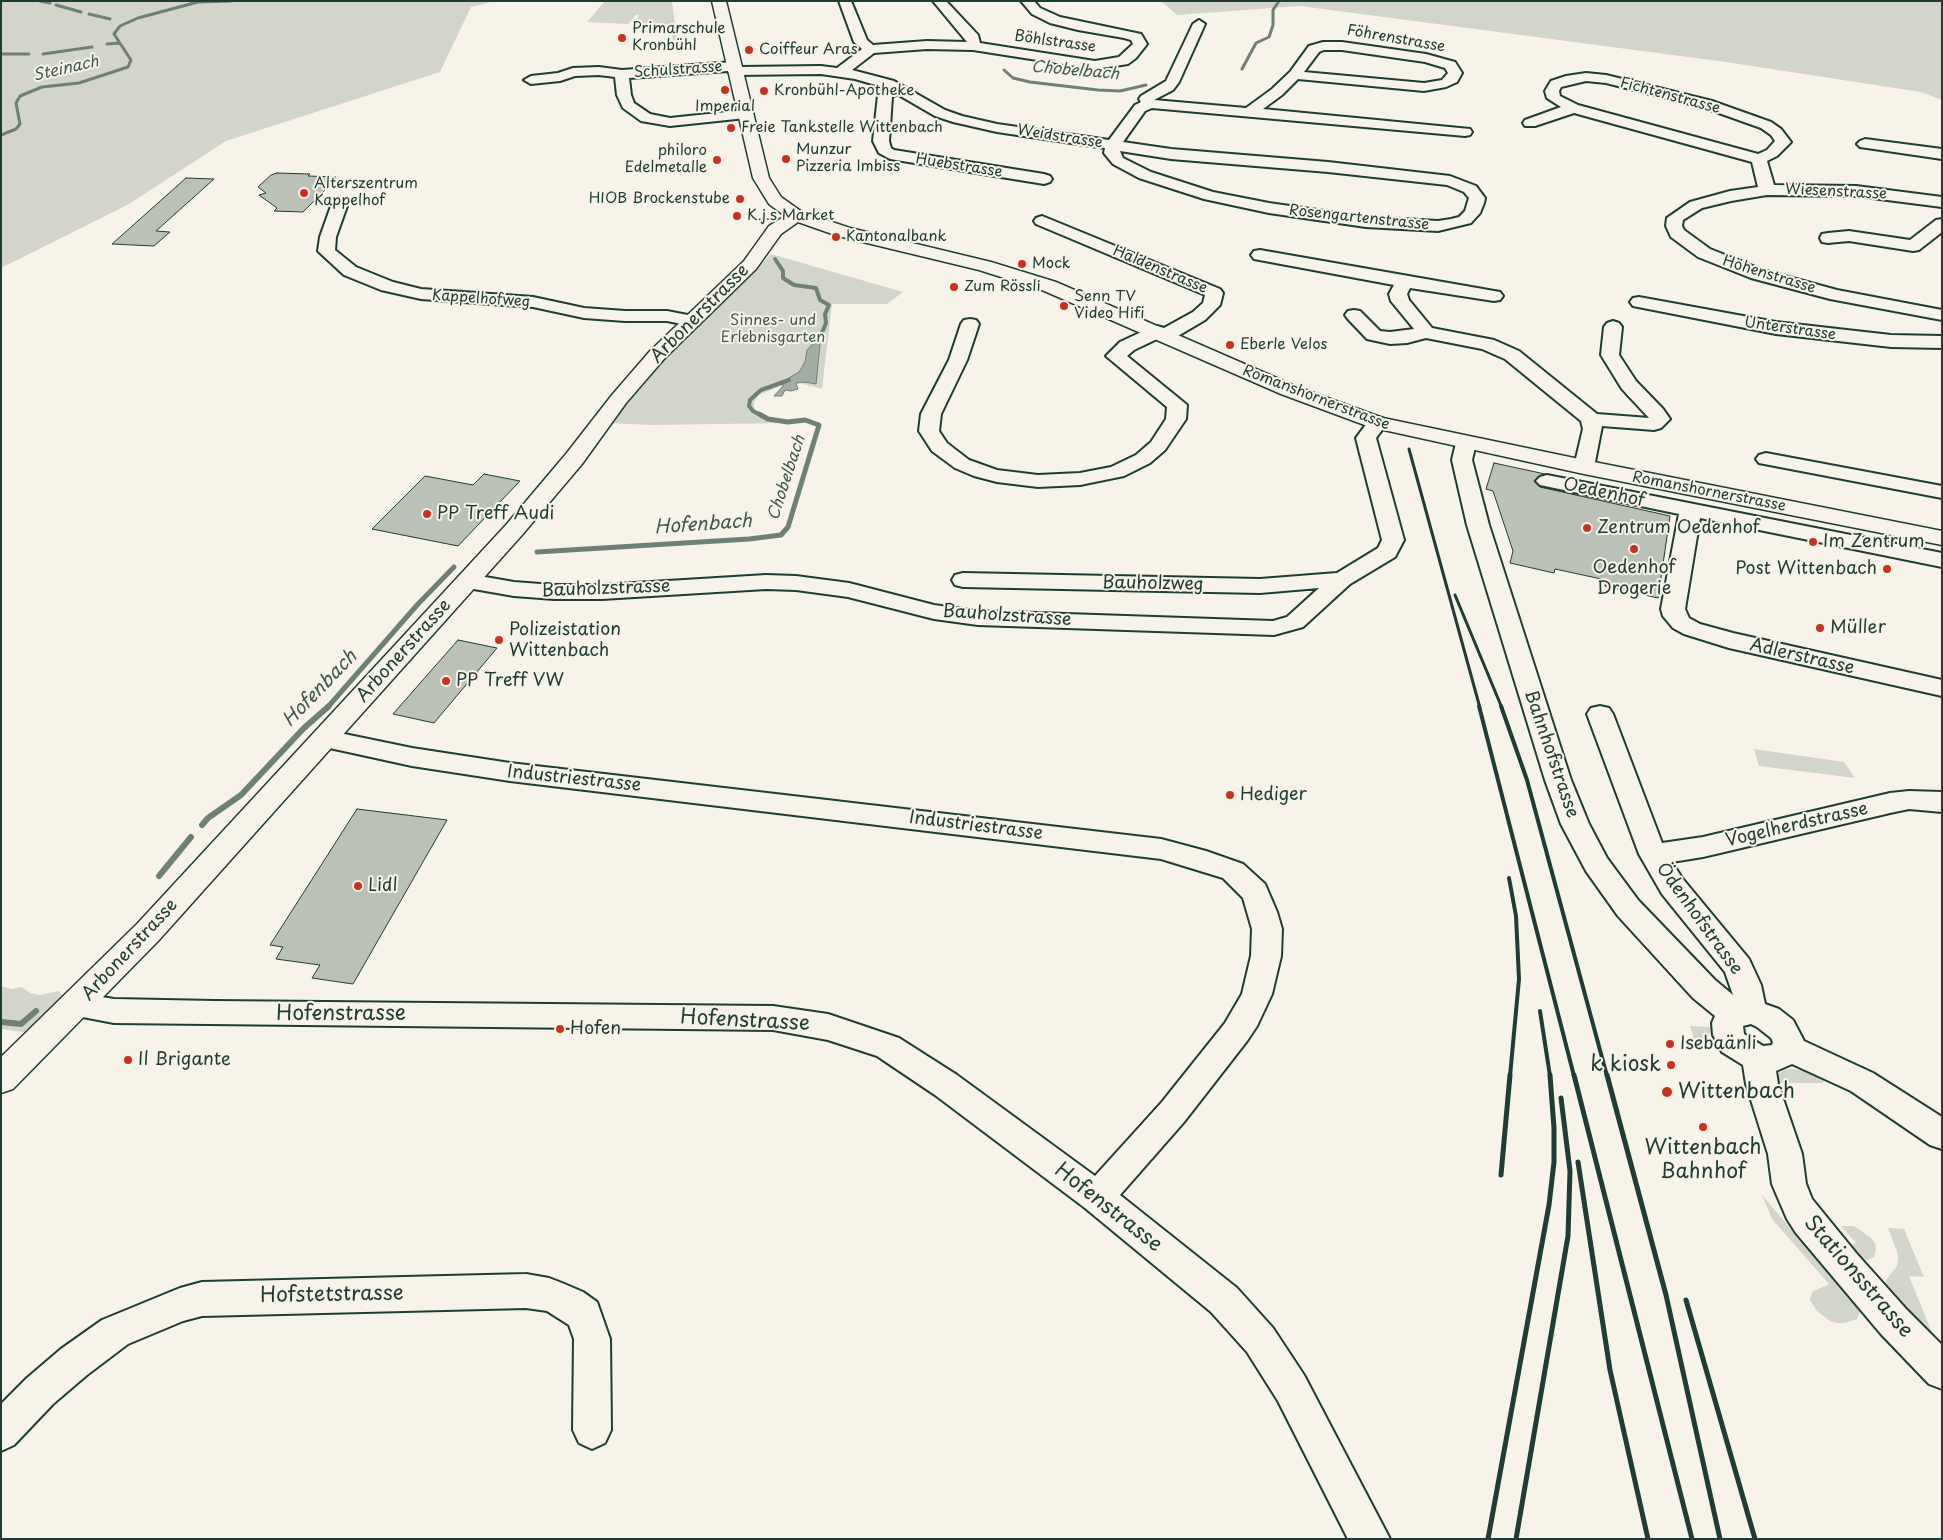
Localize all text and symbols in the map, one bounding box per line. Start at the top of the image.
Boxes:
place label: Primarschule Kronbühl [632,20,725,55]
street label: Föhrenstrasse [1346,22,1446,56]
street label: Böhlstrasse [1013,27,1097,57]
marker: Primarschule Kronbühl [616,32,628,44]
place label: Coiffeur Aras [759,41,858,59]
marker: Coiffeur Aras [743,44,755,56]
water label: Steinach [31,52,101,86]
street label: Schulstrasse [633,58,723,82]
water label: Chobelbach [1030,58,1120,84]
street label: Fichtenstrasse [1618,74,1722,118]
place label: Kronbühl-Apotheke [774,82,914,100]
marker: Imperial [719,84,731,96]
marker: Kronbühl-Apotheke [758,85,770,97]
place label: Imperial [695,98,755,116]
place label: Freie Tankstelle Wittenbach [741,119,943,137]
street label: Weidstrasse [1016,121,1104,153]
marker: Freie Tankstelle Wittenbach [725,122,737,134]
place label: Munzur Pizzeria Imbiss [796,141,900,176]
place label: philoro Edelmetalle [625,142,707,177]
street label: Huebstrasse [914,150,1004,182]
marker: Munzur Pizzeria Imbiss [780,153,792,165]
marker: philoro Edelmetalle [711,154,723,166]
place label: Alterszentrum Kappelhof [314,175,418,210]
street label: Wiesenstrasse [1785,180,1887,204]
marker: Alterszentrum Kappelhof [298,187,310,199]
place label: HIOB Brockenstube [589,190,730,208]
marker: HIOB Brockenstube [734,193,746,205]
street label: Rosengartenstrasse [1288,202,1430,234]
place label: K.j.s Market [747,207,834,225]
marker: K.j.s Market [731,210,743,222]
place label: Kantonalbank [846,228,947,246]
marker: Kantonalbank [830,231,842,243]
street label: Haldenstrasse [1110,242,1210,298]
street label: Höhenstrasse [1720,252,1818,298]
place label: Mock [1032,255,1070,273]
marker: Mock [1016,258,1028,270]
street label: Arbonerstrasse [646,260,754,368]
place label: Zum Rössli [964,278,1041,296]
marker: Zum Rössli [948,281,960,293]
street label: Kappelhofweg [431,287,531,311]
place label: Senn TV Video Hifi [1074,288,1145,323]
marker: Senn TV Video Hifi [1058,300,1070,312]
park label: Sinnes- und Erlebnisgarten [721,312,825,347]
street label: Unterstrasse [1743,314,1837,344]
place label: Eberle Velos [1240,336,1327,354]
marker: Eberle Velos [1224,339,1236,351]
street label: Romanshornerstrasse [1240,362,1392,434]
water label: Chobelbach [764,433,810,523]
street label: Romanshornerstrasse [1631,468,1787,516]
street label: Oedenhof [1561,474,1647,512]
place label: PP Treff Audi [437,503,554,525]
marker: PP Treff Audi [421,508,433,520]
water label: Hofenbach [654,510,752,540]
place label: Zentrum Oedenhof [1597,517,1760,539]
marker: Zentrum Oedenhof [1581,522,1593,534]
place label: Im Zentrum [1823,531,1925,553]
marker: Im Zentrum [1807,536,1819,548]
marker: Oedenhof Drogerie [1628,543,1640,555]
place label: Oedenhof Drogerie [1592,557,1676,600]
place label: Post Wittenbach [1735,558,1877,580]
marker: Post Wittenbach [1881,563,1893,575]
street label: Bauholzweg [1102,572,1204,596]
street label: Bauholzstrasse [541,576,671,602]
street label: Arbonerstrasse [352,595,456,707]
street label: Bauholzstrasse [942,601,1072,631]
place label: Müller [1830,617,1886,639]
place label: Polizeistation Wittenbach [509,619,621,662]
marker: Müller [1814,622,1826,634]
marker: Polizeistation Wittenbach [493,634,505,646]
street label: Adlerstrasse [1748,634,1856,680]
water label: Hofenbach [278,646,362,732]
place label: PP Treff VW [456,670,564,692]
marker: PP Treff VW [440,675,452,687]
street label: Bahnhofstrasse [1519,687,1583,821]
street label: Industriestrasse [506,761,642,797]
place label: Hediger [1240,784,1307,806]
marker: Hediger [1224,789,1236,801]
street label: Vogelherdstrasse [1724,798,1870,852]
street label: Industriestrasse [908,807,1044,845]
street label: Ödenhofstrasse [1651,859,1747,979]
place label: Lidl [368,875,398,897]
marker: Lidl [352,880,364,892]
street label: Arbonerstrasse [77,895,183,1005]
street label: Hofenstrasse [276,1001,406,1027]
street label: Hofenstrasse [679,1005,811,1037]
place label: Hofen [570,1018,621,1040]
marker: Hofen [554,1023,566,1035]
place label: Isebaänli [1680,1033,1756,1055]
marker: Isebaänli [1664,1038,1676,1050]
place label: Il Brigante [138,1049,231,1071]
place label: k kiosk [1590,1052,1661,1078]
marker: Il Brigante [122,1054,134,1066]
marker: k kiosk [1665,1059,1677,1071]
place label: Wittenbach [1678,1079,1795,1105]
marker: Wittenbach [1660,1085,1674,1099]
marker: Wittenbach Bahnhof [1697,1121,1709,1133]
place label: Wittenbach Bahnhof [1645,1135,1761,1185]
street label: Hofenstrasse [1049,1158,1167,1258]
street label: Stationsstrasse [1798,1211,1918,1343]
street label: Hofstetstrasse [260,1281,404,1309]

